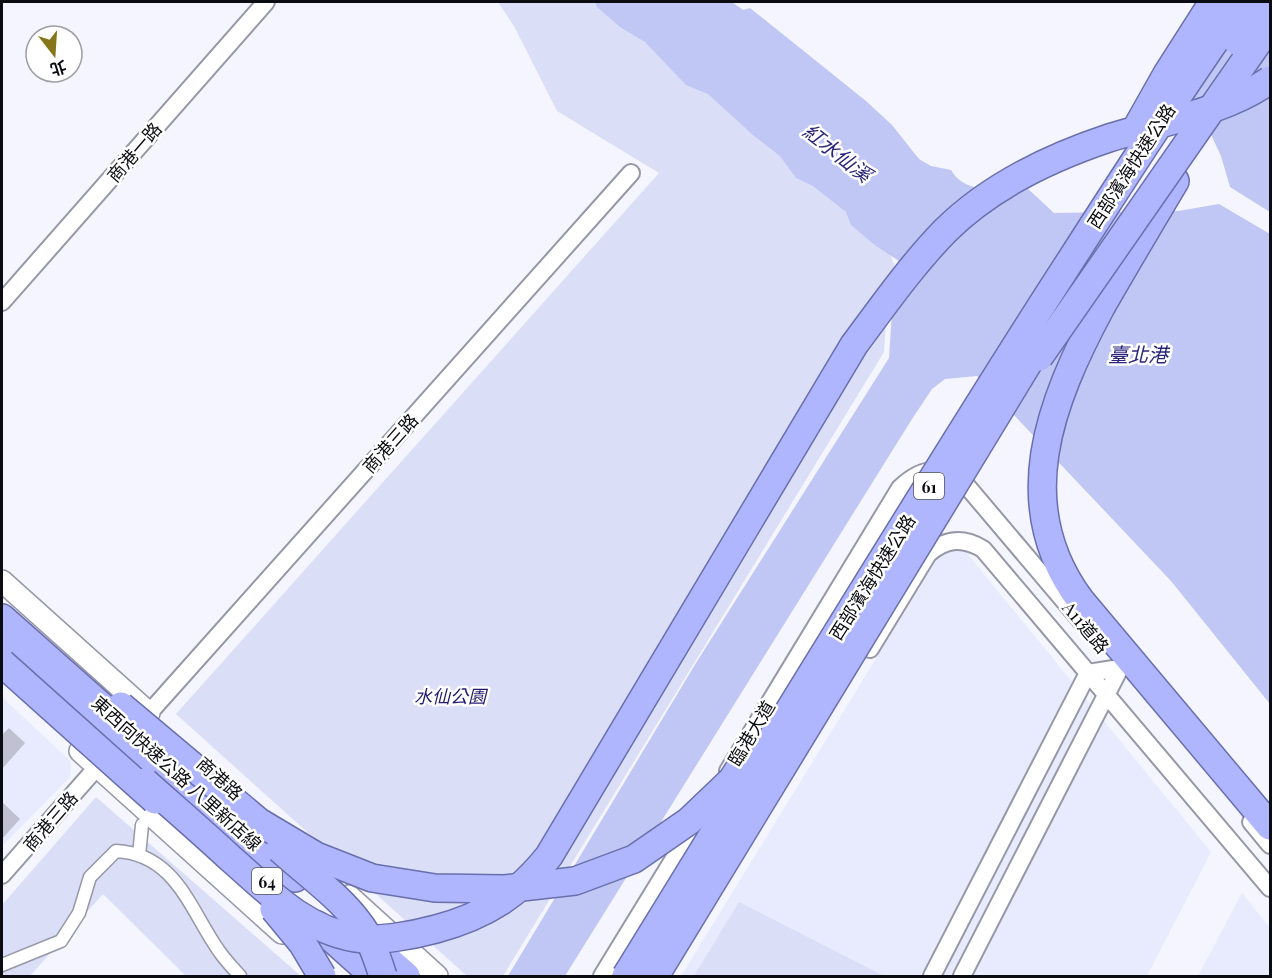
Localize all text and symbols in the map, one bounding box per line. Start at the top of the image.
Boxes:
north arrow [24,24,84,84]
text: 北 [48,56,69,81]
street label: 西部濱海快速公路 [1082,99,1180,233]
street label: 商港一路 [101,117,167,187]
water label: 紅水仙溪 [798,117,880,189]
water label: 臺北港 [1108,340,1171,367]
street label: 商港三路 [357,408,423,478]
road number: 61 [914,473,944,499]
street label: 西部濱海快速公路 [824,510,920,644]
street label: A11道路 [1057,595,1115,658]
park label: 水仙公園 [414,684,489,708]
street label: 東西向快速公路 八里新店線 [87,690,267,856]
street label: 臨港大道 [722,696,780,770]
street label: 商港路 [192,751,248,805]
street label: 商港三路 [17,786,83,856]
road number: 64 [252,868,282,894]

